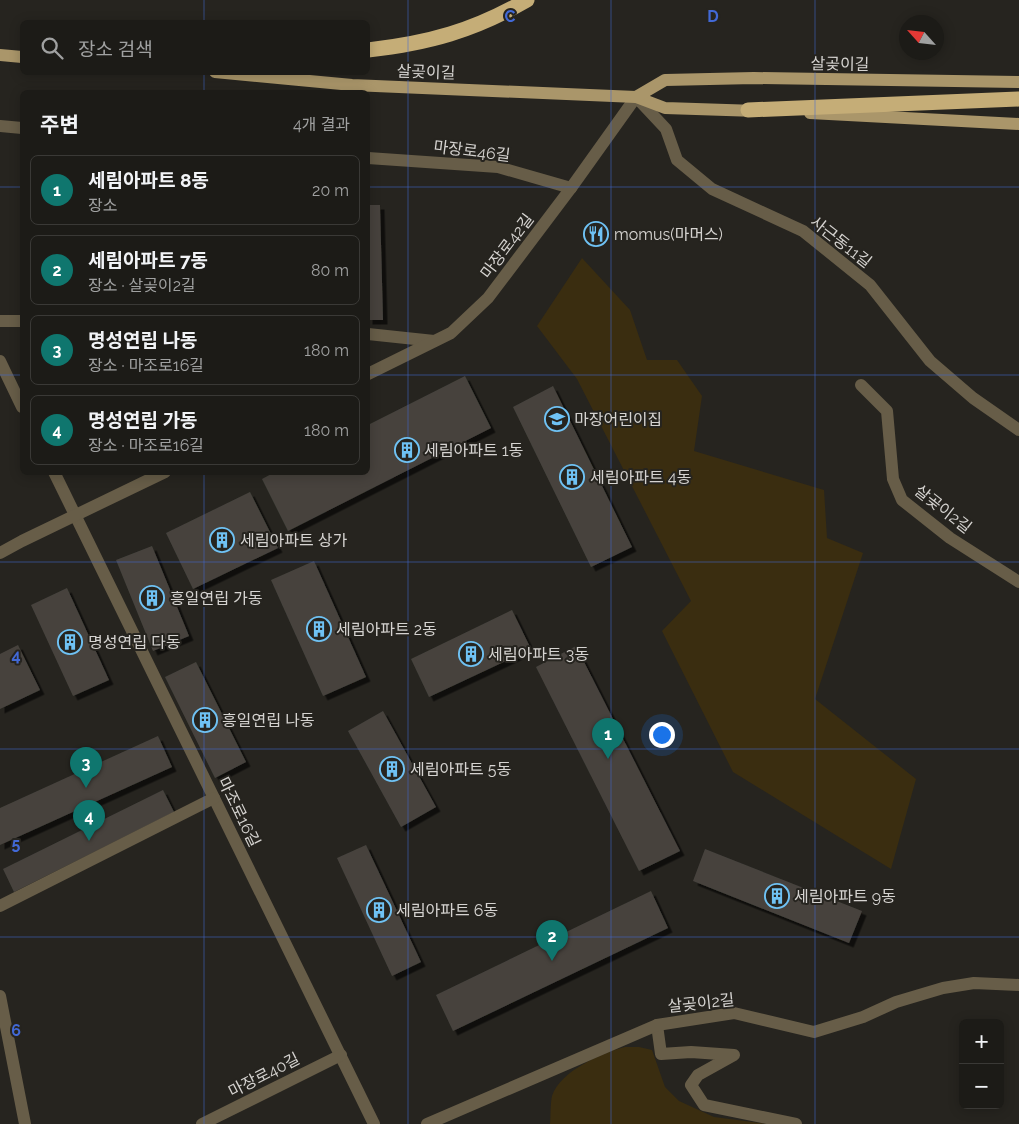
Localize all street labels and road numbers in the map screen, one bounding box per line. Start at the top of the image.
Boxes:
street label: 살곶이길 [810,54,870,74]
street label: 살곶이길 [396,61,456,83]
street label: 마장로46길 [432,137,512,165]
street label: 마장로42길 [477,210,537,282]
street label: 사근동11길 [807,212,875,272]
street label: 살곶이2길 [911,481,975,537]
street label: 마조로16길 [214,774,264,850]
street label: 살곶이2길 [667,990,735,1016]
street label: 마장로40길 [225,1049,303,1101]

